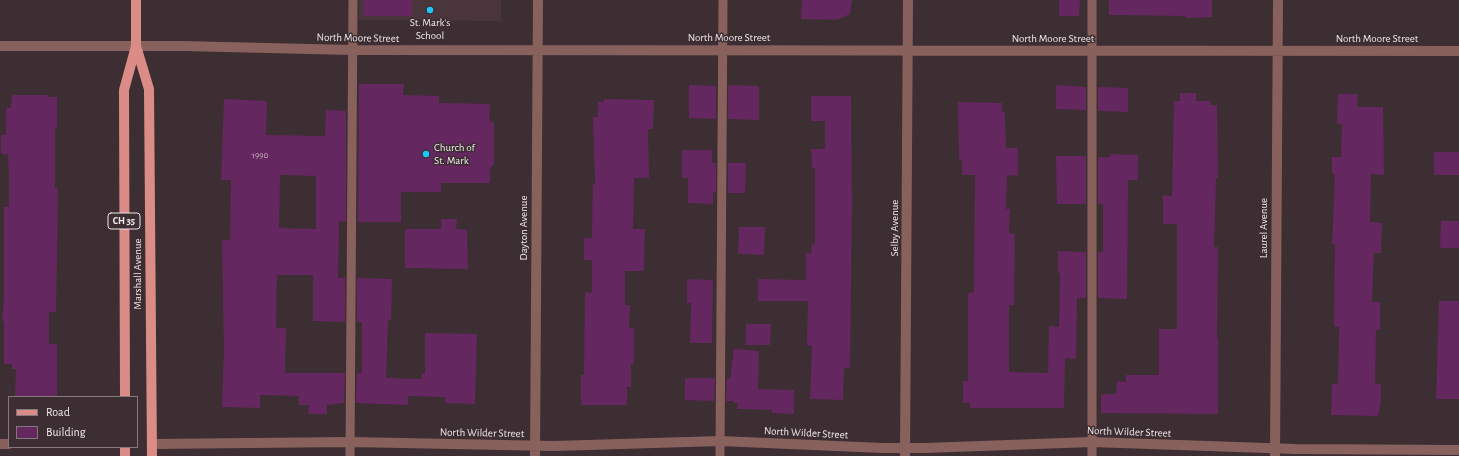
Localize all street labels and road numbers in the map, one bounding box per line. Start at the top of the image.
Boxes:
street label: North Moore Street [317,31,399,45]
street label: North Moore Street [688,31,770,45]
street label: North Moore Street [1012,32,1094,46]
street label: North Moore Street [1336,32,1418,46]
street label: Dayton Avenue [517,196,531,260]
street label: Laurel Avenue [1257,198,1271,258]
street label: Selby Avenue [888,200,902,256]
road number: CH 35 [108,213,140,229]
street label: Marshall Avenue [131,238,145,310]
street label: North Wilder Street [764,424,848,442]
street label: North Wilder Street [1087,424,1171,440]
street label: North Wilder Street [440,426,524,440]

